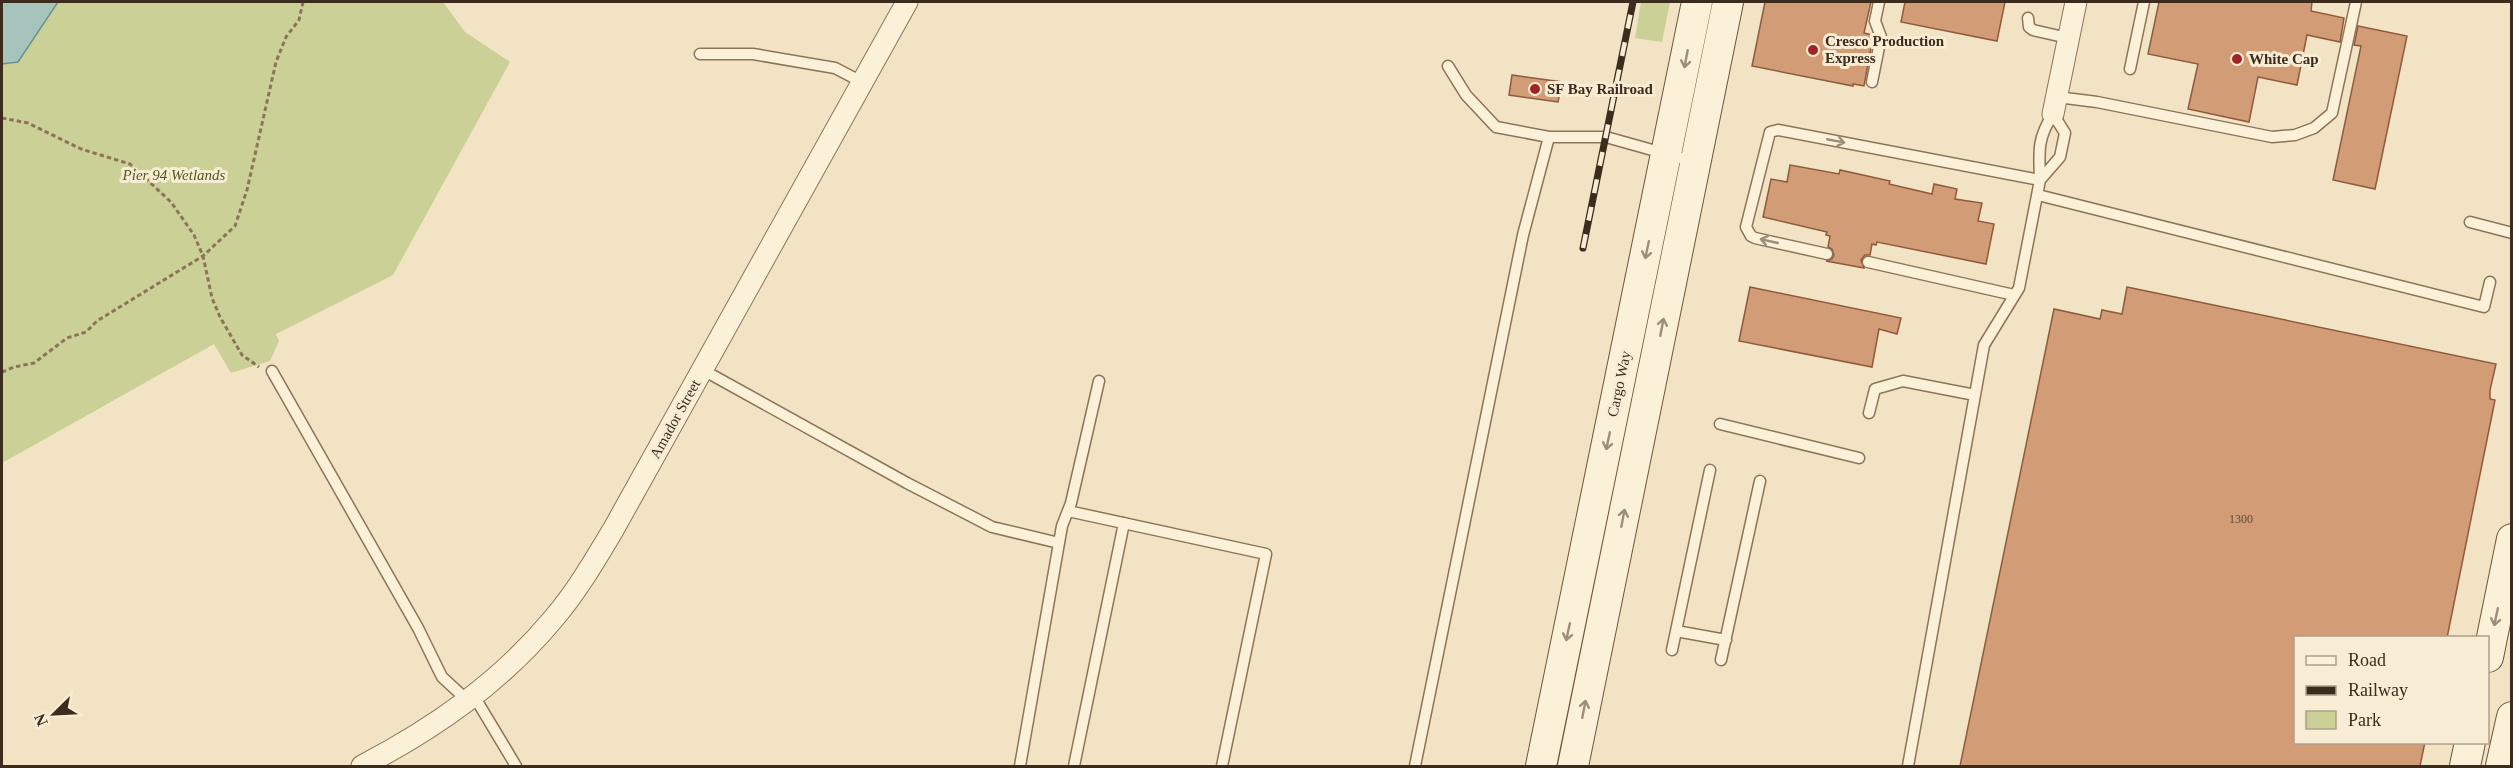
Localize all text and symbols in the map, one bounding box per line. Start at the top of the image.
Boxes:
place label: Cresco Production Express [1825,33,1945,66]
marker: Cresco Production Express [1806,43,1820,57]
one-way arrow [1680,49,1691,68]
place label: White Cap [2249,51,2319,67]
marker: White Cap [2230,52,2244,66]
place label: SF Bay Railroad [1547,81,1654,97]
marker: SF Bay Railroad [1528,82,1542,96]
one-way arrow [1826,136,1846,147]
park label: Pier 94 Wetlands [122,167,226,183]
one-way arrow [1760,234,1779,246]
one-way arrow [1641,240,1652,259]
one-way arrow [1657,318,1668,337]
street label: Cargo Way [1604,349,1634,418]
street label: Amador Street [647,376,704,461]
one-way arrow [1602,431,1613,450]
one-way arrow [1618,509,1629,528]
house number: 1300 [2229,512,2253,526]
one-way arrow [2490,607,2501,627]
one-way arrow [1562,622,1574,641]
legend [2294,636,2489,744]
text: Road [2348,650,2386,670]
text: Railway [2348,680,2408,700]
north arrow [24,684,84,744]
one-way arrow [1579,700,1590,719]
text: Park [2348,710,2381,730]
text: N [30,711,51,729]

